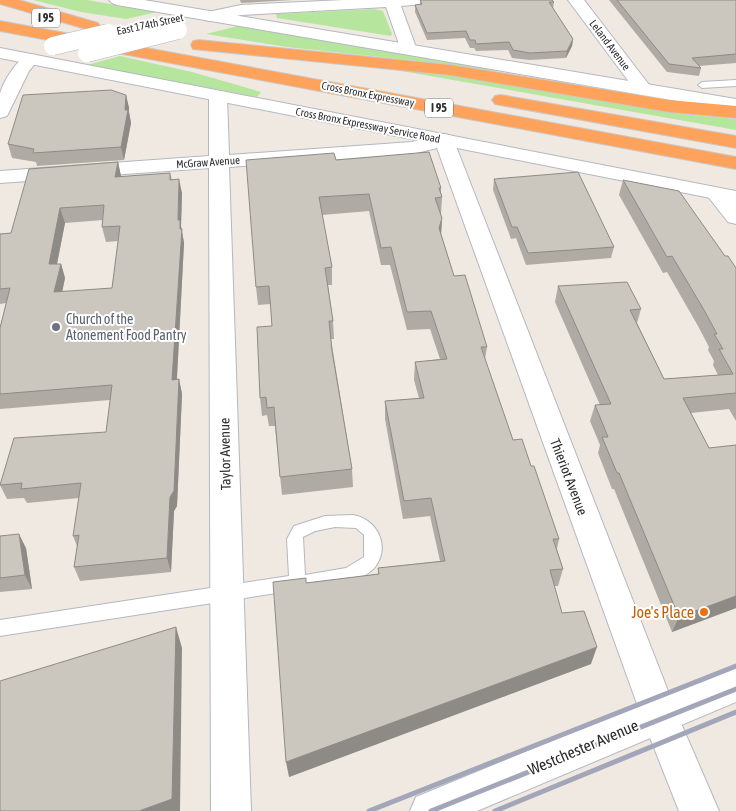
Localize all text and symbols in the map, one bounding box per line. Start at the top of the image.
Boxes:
road number: I 95 [32,8,60,28]
street label: East 174th Street [115,11,185,37]
street label: Leland Avenue [587,18,633,72]
street label: Cross Bronx Expressway [321,79,416,109]
road number: I 95 [425,99,453,118]
street label: Cross Bronx Expressway Service Road [295,105,441,145]
street label: McGraw Avenue [176,154,240,170]
place label: Church of the Atonement Food Pantry [66,311,187,343]
marker: Church of the Atonement Food Pantry [50,321,62,333]
street label: Taylor Avenue [216,418,234,490]
street label: Thieriot Avenue [547,436,591,518]
place label: Joe's Place [631,603,694,621]
marker: Joe's Place [698,606,710,618]
street label: Westchester Avenue [525,716,641,778]

